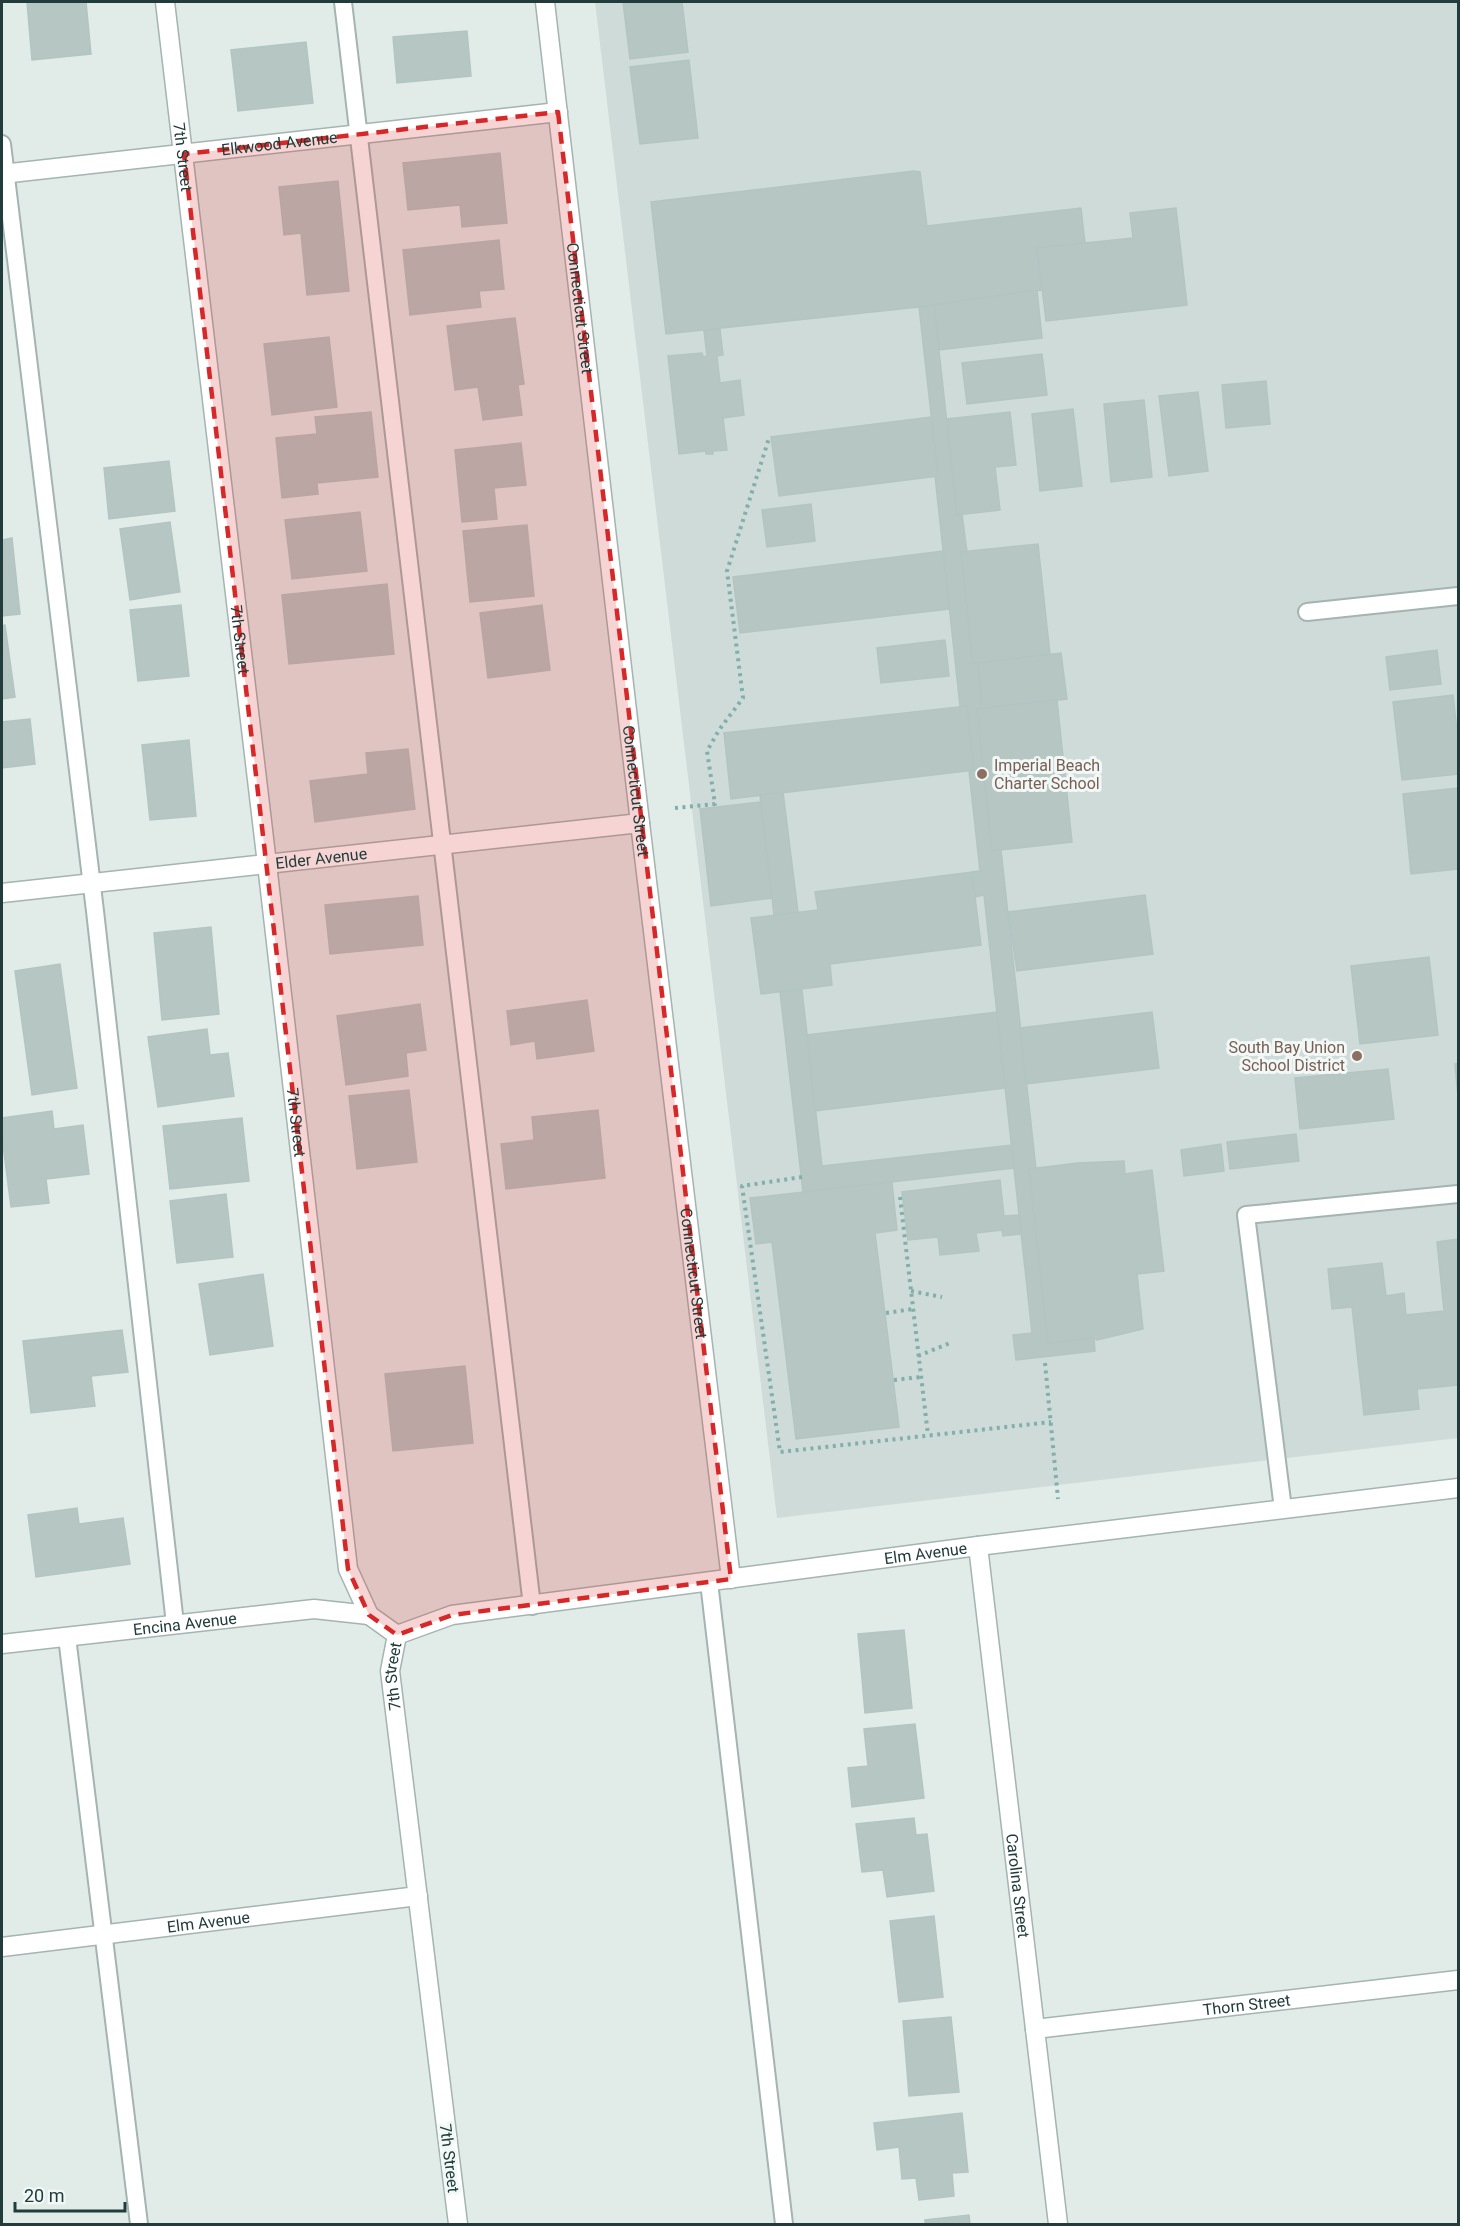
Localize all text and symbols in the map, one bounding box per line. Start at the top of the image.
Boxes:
street label: 7th Street [169,121,196,192]
street label: Elkwood Avenue [220,128,338,159]
street label: Connecticut Street [563,241,597,375]
street label: 7th Street [226,604,253,675]
street label: Connecticut Street [619,724,653,857]
place label: Imperial Beach Charter School [994,756,1100,793]
marker: Imperial Beach Charter School [975,767,989,781]
street label: Elder Avenue [274,844,368,873]
place label: South Bay Union School District [1228,1038,1345,1075]
marker: South Bay Union School District [1350,1049,1364,1063]
street label: 7th Street [283,1087,310,1158]
street label: Connecticut Street [676,1207,711,1340]
street label: Elm Avenue [883,1539,968,1568]
street label: Encina Avenue [132,1609,238,1639]
street label: 7th Street [381,1640,405,1712]
street label: Carolina Street [1002,1832,1033,1939]
street label: Elm Avenue [166,1908,251,1937]
street label: Thorn Street [1202,1990,1291,2019]
street label: 7th Street [436,2123,463,2194]
scale bar [15,2175,124,2213]
text: 20 m [24,2185,64,2206]

